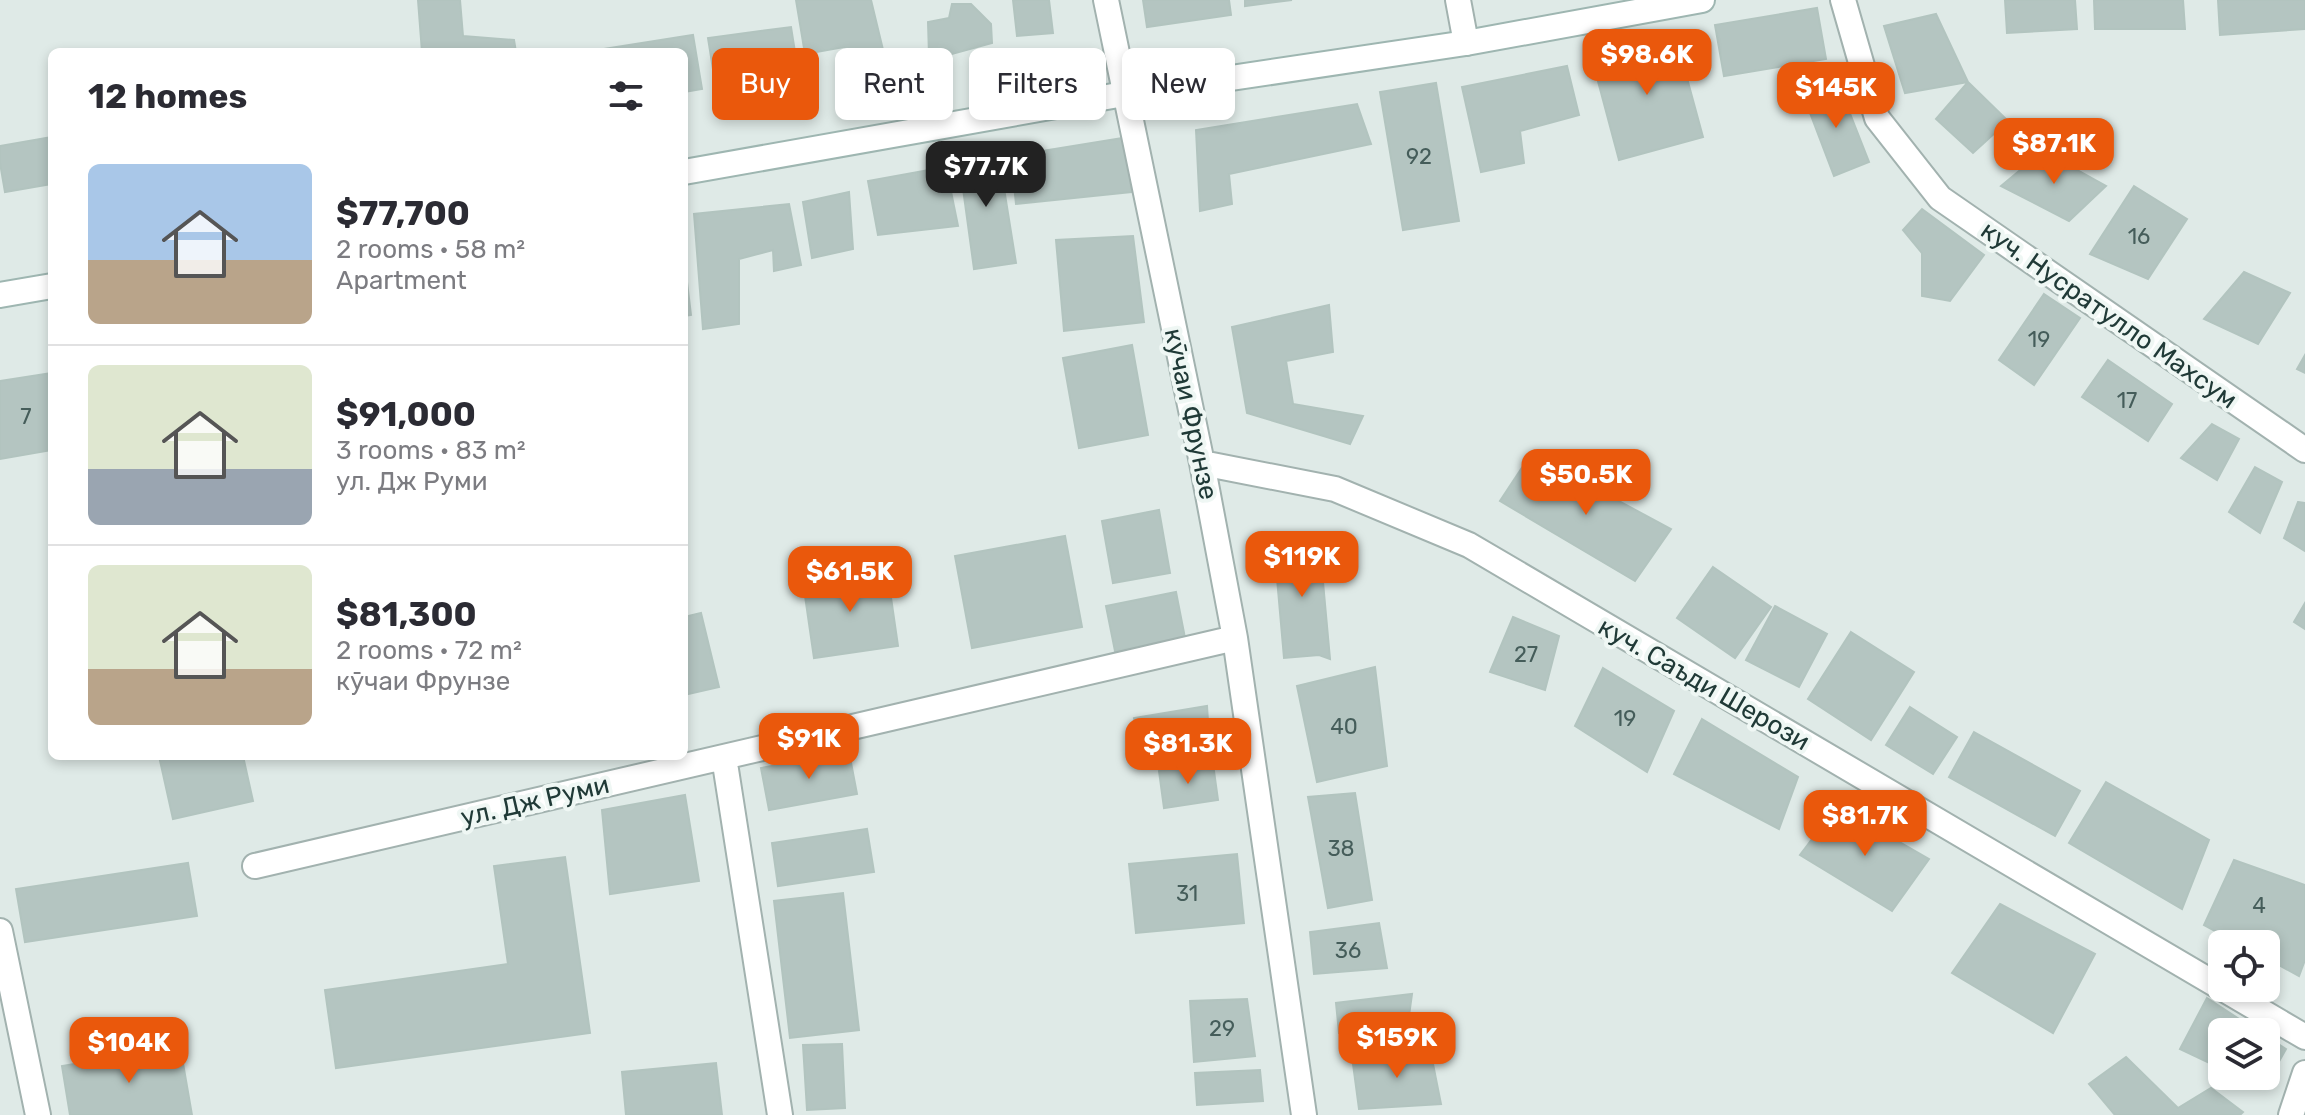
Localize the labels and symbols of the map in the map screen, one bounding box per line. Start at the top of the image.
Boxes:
pin: $98.6K [1582,29,1712,97]
pin: $145K [1780,62,1892,130]
pin: $87.1K [1989,118,2119,186]
pin: $77.7K [921,141,1051,209]
house number: 92 [1406,143,1432,170]
street label: куч. Нусратулло Махсум [1975,215,2243,415]
house number: 16 [2128,223,2150,250]
street label: кӯчаи Фрунзе [1158,326,1224,502]
house number: 19 [2028,326,2050,353]
house number: 17 [2117,387,2137,414]
house number: 7 [20,403,32,430]
pin: $50.5K [1521,449,1651,517]
pin: $119K [1246,531,1358,599]
pin: $61.5K [785,546,915,614]
street label: куч. Саъди Шерози [1593,611,1815,757]
house number: 27 [1514,641,1538,668]
house number: 19 [1614,705,1636,732]
pin: $91K [762,713,856,781]
house number: 40 [1330,713,1358,740]
pin: $81.3K [1123,718,1253,786]
street label: ул. Дж Руми [458,769,612,833]
pin: $81.7K [1800,790,1930,858]
house number: 38 [1327,835,1355,862]
house number: 31 [1176,880,1198,907]
house number: 4 [2252,892,2266,919]
house number: 36 [1335,937,1361,964]
pin: $159K [1341,1012,1453,1080]
house number: 29 [1209,1015,1235,1042]
pin: $104K [73,1017,185,1085]

